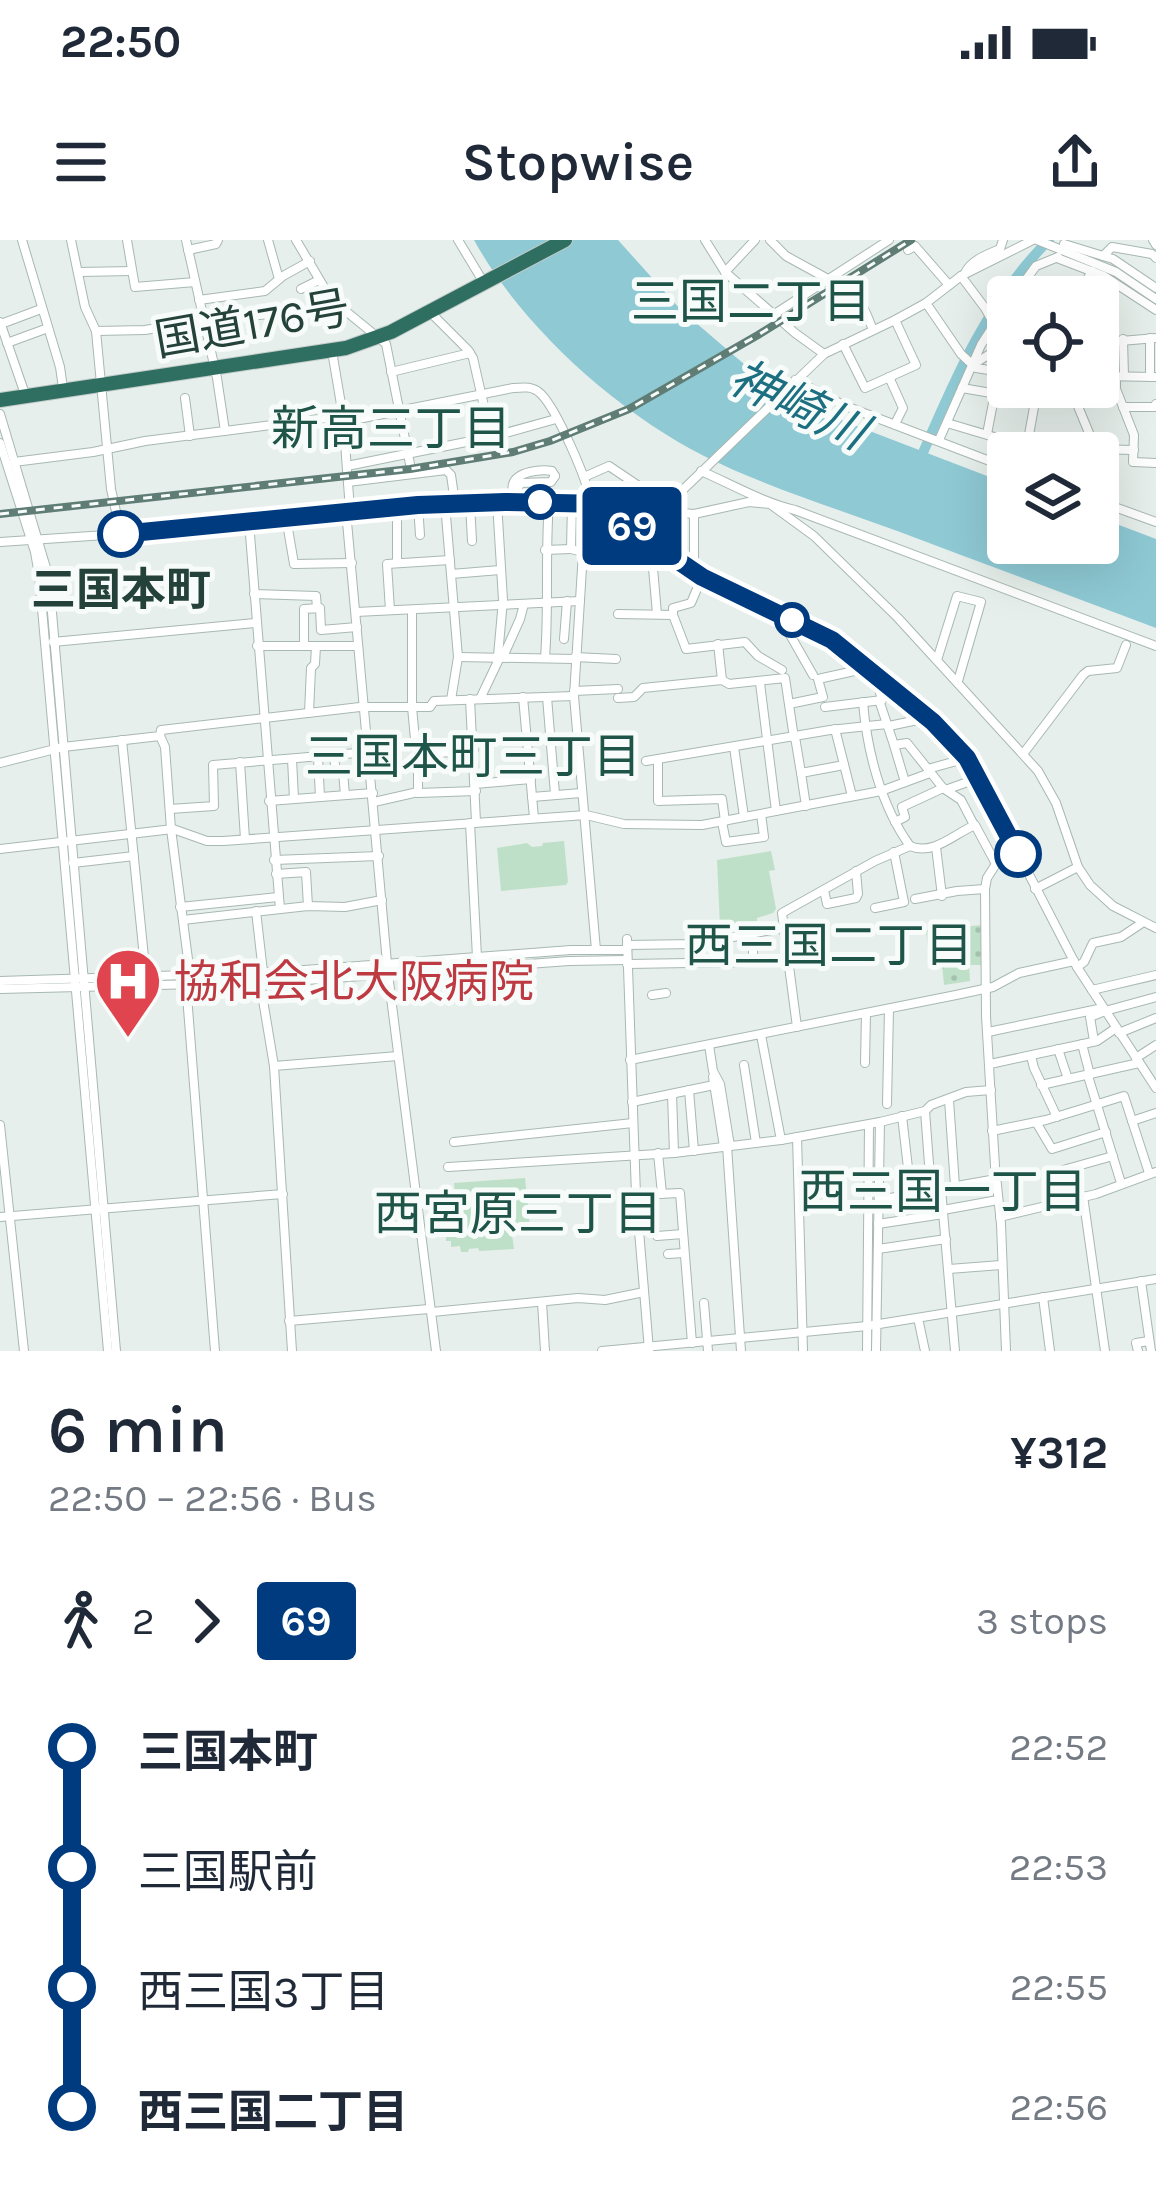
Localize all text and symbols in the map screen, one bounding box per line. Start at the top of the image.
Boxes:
text: 22:50 [60,16,181,68]
icon: menu [48,129,114,195]
icon: share [1042,129,1108,195]
text: Stopwise [462,130,694,194]
district label: 三国二丁目 [631,274,871,330]
map controls [987,276,1119,564]
button: locate [987,276,1119,408]
street label: 国道176号 [151,281,354,367]
water label: 神崎川 [721,349,880,463]
district label: 新高三丁目 [271,401,511,457]
button: layers [987,432,1119,564]
unlabelled marker [524,486,556,518]
line badge: 69 [578,487,686,565]
text: 69 [606,501,658,551]
marker: 三国本町 [99,512,143,556]
place label: 三国本町 [31,564,211,616]
unlabelled marker [776,604,808,636]
district label: 三国本町三丁目 [305,729,641,785]
unlabelled marker [996,832,1040,876]
district label: 西三国二丁目 [685,918,973,974]
hospital icon: 協和会北大阪病院 [93,946,163,1040]
place label: 協和会北大阪病院 [174,956,534,1008]
district label: 西三国一丁目 [799,1164,1087,1220]
district label: 西宮原三丁目 [374,1186,662,1242]
text: 6 min [48,1391,228,1469]
text: ¥312 [1010,1427,1108,1479]
text: 22:50 – 22:56 · Bus [48,1475,377,1521]
icon: walk [48,1588,114,1654]
icon: forward [173,1588,239,1654]
text: 69 [281,1596,332,1646]
text: 2 [132,1598,155,1644]
text: 3 stops [976,1598,1108,1644]
text: 22:52 [1009,1724,1108,1770]
text: 三国本町 [138,1726,318,1778]
text: 22:53 [1009,1844,1108,1890]
text: 三国駅前 [138,1846,318,1898]
text: 22:55 [1010,1964,1108,2010]
text: 西三国3丁目 [138,1966,390,2018]
text: 22:56 [1009,2084,1108,2130]
text: 西三国二丁目 [138,2086,408,2138]

